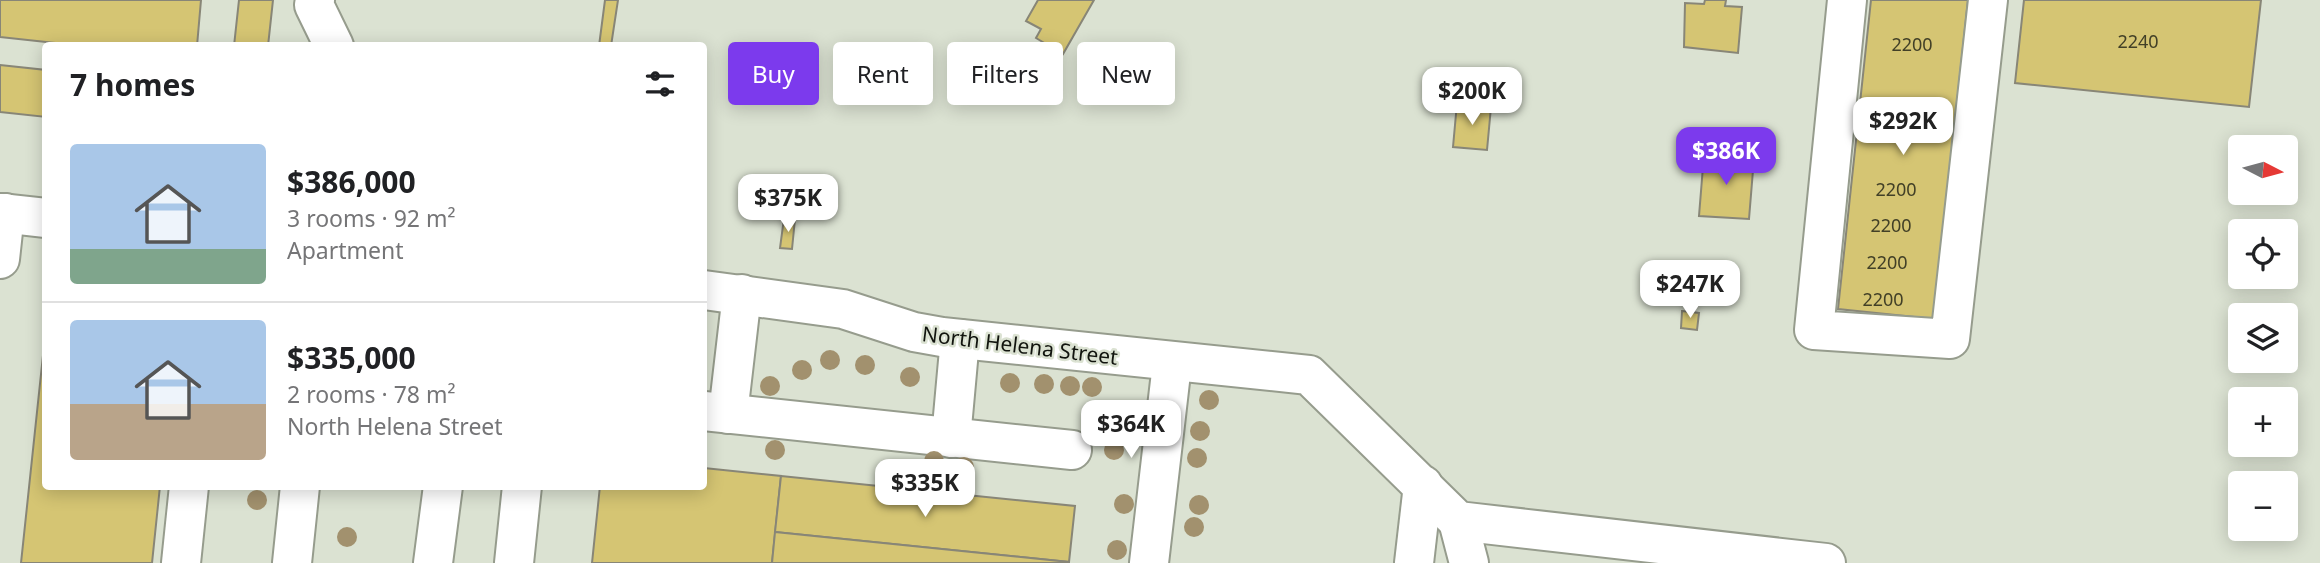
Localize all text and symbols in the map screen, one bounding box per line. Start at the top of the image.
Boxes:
house number: 2240 [2117,29,2159,53]
house number: 2200 [1891,32,1933,56]
chip: Buy [728,42,819,105]
chip: Rent [833,42,933,105]
chip: Filters [947,42,1063,105]
chip: New [1077,42,1175,105]
text: 7 homes [70,64,195,105]
icon: filters [641,65,679,103]
pin: $200K [1423,68,1521,127]
text: $200K [1438,74,1506,106]
pin: $292K [1854,97,1952,157]
text: $292K [1869,104,1937,136]
pin: $386K [1677,128,1775,187]
text: $386K [1692,134,1760,166]
north arrow [2228,135,2298,205]
map controls [2228,135,2298,541]
text: $386,000 [287,161,416,202]
icon: home [126,172,210,256]
pin: $375K [739,174,837,234]
house number: 2200 [1875,177,1917,201]
text: $375K [754,181,822,213]
text: 3 rooms · 92 m² [287,202,456,234]
house number: 2200 [1870,213,1912,237]
button: locate [2228,219,2298,289]
text: Apartment [287,234,404,266]
house number: 2200 [1866,250,1908,274]
pin: $247K [1641,260,1739,320]
text: $247K [1656,267,1724,299]
house number: 2200 [1862,287,1904,311]
button: layers [2228,303,2298,373]
street label: North Helena Street [921,319,1120,371]
text: $335,000 [287,337,416,378]
icon: home [126,348,210,432]
text: 2 rooms · 78 m² [287,378,456,410]
button: + [2228,387,2298,457]
pin: $364K [1082,400,1180,460]
text: $364K [1097,407,1165,439]
text: North Helena Street [287,410,503,442]
pin: $335K [876,460,974,519]
text: $335K [891,466,959,498]
button: − [2228,471,2298,541]

